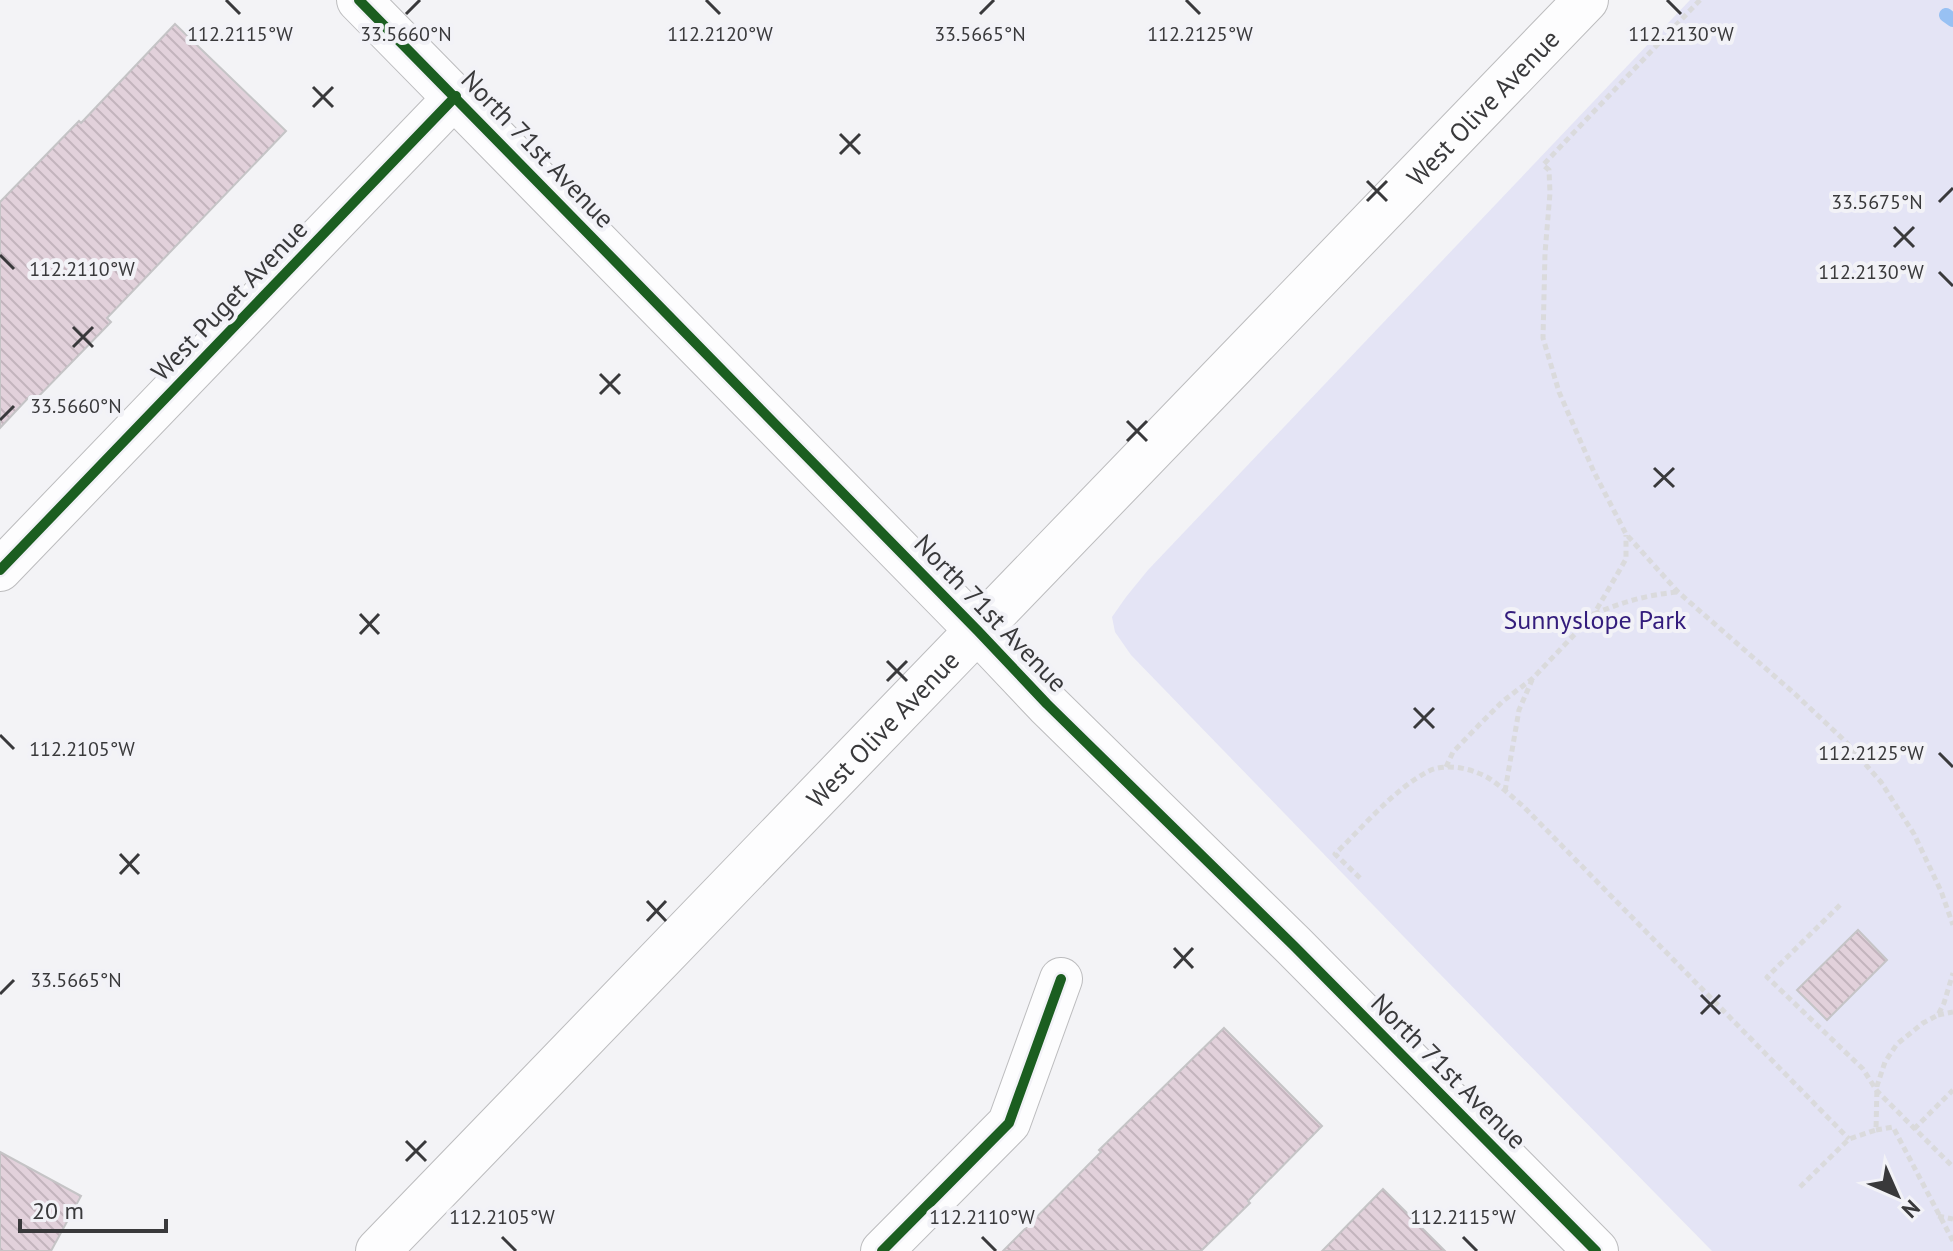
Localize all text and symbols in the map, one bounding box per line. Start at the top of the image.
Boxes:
text: 112.2115°W [187,21,293,47]
text: 33.5660°N [360,21,452,47]
text: 112.2120°W [667,21,773,47]
text: 33.5665°N [934,21,1026,47]
text: 112.2125°W [1147,21,1253,47]
text: 112.2130°W [1628,21,1734,47]
street label: West Olive Avenue [1399,22,1566,193]
street label: North 71st Avenue [454,63,622,235]
text: 33.5675°N [1831,189,1923,215]
street label: West Puget Avenue [144,213,314,387]
text: 112.2110°W [29,256,135,282]
text: 112.2130°W [1818,259,1924,285]
text: 33.5660°N [30,393,122,419]
street label: North 71st Avenue [907,527,1075,699]
park label: Sunnyslope Park [1504,603,1687,636]
street label: West Olive Avenue [799,643,966,814]
text: 112.2105°W [29,736,135,762]
text: 112.2125°W [1818,740,1924,766]
text: 33.5665°N [30,967,122,993]
street label: North 71st Avenue [1364,986,1534,1156]
north arrow [1857,1155,1937,1235]
scale bar [20,1183,166,1233]
text: N [1896,1194,1926,1224]
text: 20 m [32,1195,84,1226]
text: 112.2105°W [449,1204,555,1230]
text: 112.2110°W [929,1204,1035,1230]
text: 112.2115°W [1410,1204,1516,1230]

